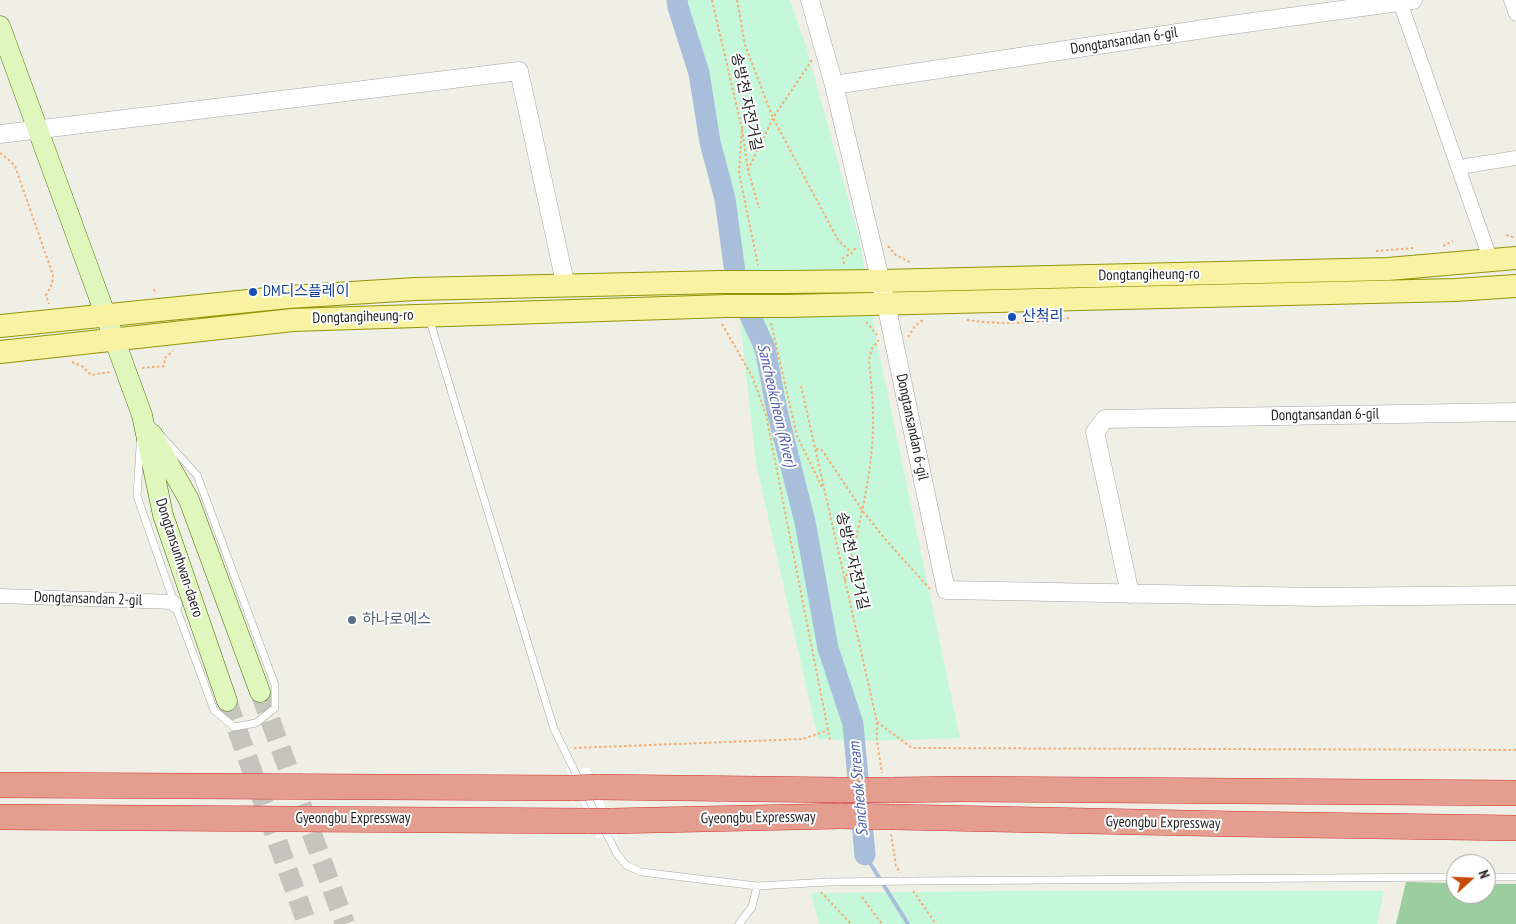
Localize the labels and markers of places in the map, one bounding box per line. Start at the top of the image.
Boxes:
place label: DM디스플레이 [263,283,349,301]
marker: DM디스플레이 [247,286,259,298]
place label: 산척리 [1022,308,1063,326]
marker: 산척리 [1006,311,1018,323]
place label: 하나로에스 [362,611,431,629]
marker: 하나로에스 [346,614,358,626]

